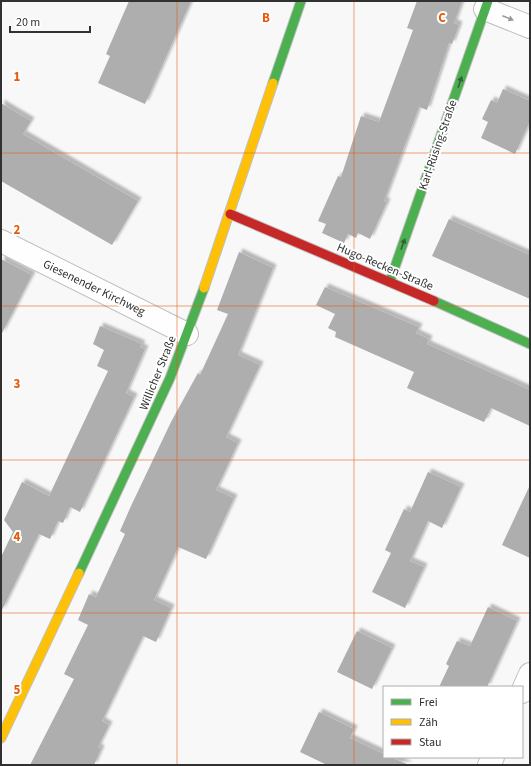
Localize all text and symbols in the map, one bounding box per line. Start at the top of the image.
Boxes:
scale bar [10,8,90,34]
text: B [262,9,270,27]
text: C [438,9,446,27]
text: 20 m [16,14,40,31]
one-way arrow [502,16,514,22]
text: 1 [14,68,21,86]
one-way arrow [457,76,463,88]
street label: Karl-Rüsing-Straße [415,98,461,192]
text: 2 [14,221,21,239]
one-way arrow [400,238,406,250]
street label: Hugo-Recken-Straße [334,239,436,295]
street label: Giesenender Kirchweg [40,256,148,320]
street label: Willicher Straße [135,333,181,413]
text: 3 [14,375,21,393]
text: 4 [14,528,21,546]
text: 5 [14,681,21,699]
legend [383,686,523,758]
text: Frei [419,694,438,711]
text: Zäh [419,714,438,731]
text: Stau [419,734,442,751]

